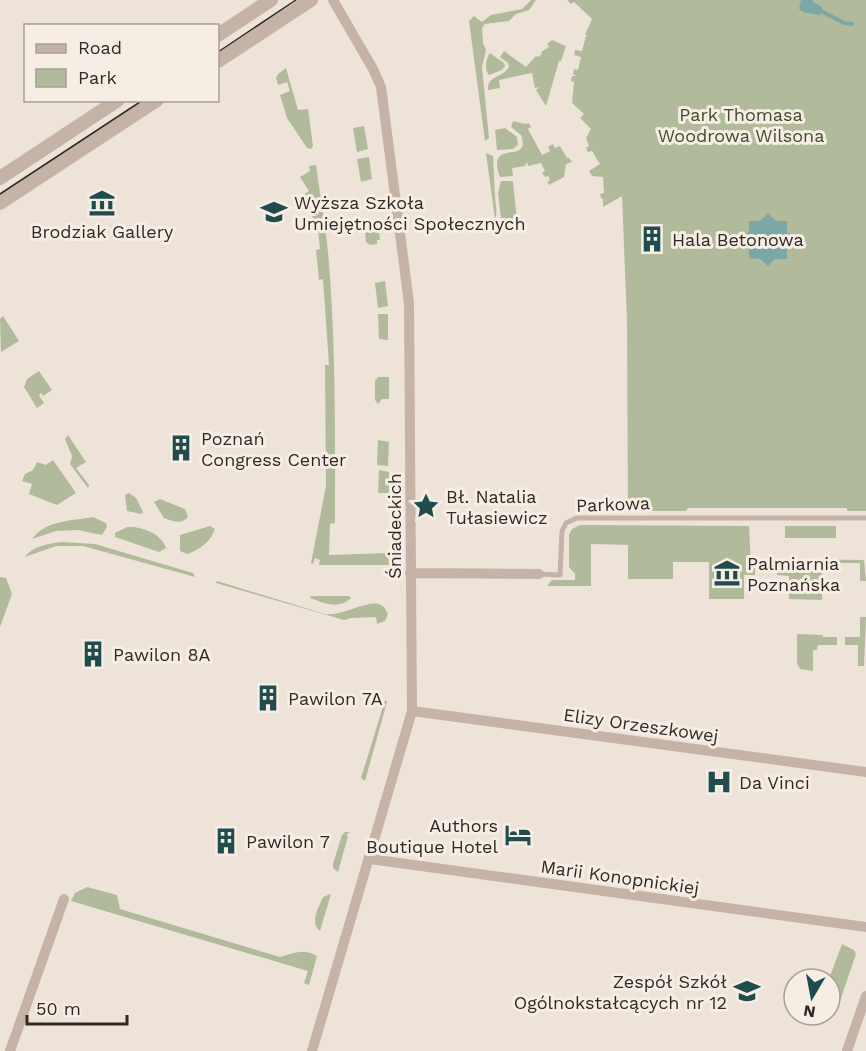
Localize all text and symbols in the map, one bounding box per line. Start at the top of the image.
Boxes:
legend [24,24,219,102]
text: Road [78,37,122,58]
text: Park [78,67,117,88]
park label: Park Thomasa Woodrowa Wilsona [658,104,824,146]
museum icon: Brodziak Gallery [87,188,117,218]
place label: Wyższa Szkoła Umiejętności Społecznych [294,192,526,234]
school or university icon: Wyższa Szkoła Umiejętności Społecznych [259,197,289,227]
place label: Brodziak Gallery [31,221,174,242]
building icon: Hala Betonowa [637,224,667,254]
place label: Hala Betonowa [672,229,804,250]
place label: Poznań Congress Center [201,428,346,470]
building icon: Poznań Congress Center [166,433,196,463]
street label: Śniadeckich [384,473,405,579]
place label: Bł. Natalia Tułasiewicz [446,486,548,528]
place icon: Bł. Natalia Tułasiewicz [411,491,441,521]
street label: Parkowa [576,492,650,516]
place label: Palmiarnia Poznańska [747,553,840,595]
museum icon: Palmiarnia Poznańska [712,558,742,588]
building icon: Pawilon 8A [78,639,108,669]
place label: Pawilon 8A [113,644,210,665]
building icon: Pawilon 7A [253,683,283,713]
place label: Pawilon 7A [288,688,383,709]
street label: Elizy Orzeszkowej [562,704,720,746]
hospital icon: Da Vinci [704,767,734,797]
place label: Da Vinci [739,772,810,793]
place label: Authors Boutique Hotel [366,815,498,857]
hotel icon: Authors Boutique Hotel [503,820,533,850]
building icon: Pawilon 7 [211,826,241,856]
place label: Pawilon 7 [246,831,330,852]
street label: Marii Konopnickiej [539,855,701,899]
north arrow [782,967,842,1027]
place label: Zespół Szkół Ogólnokstałcących nr 12 [514,971,727,1013]
school or university icon: Zespół Szkół Ogólnokstałcących nr 12 [732,976,762,1006]
scale bar [27,988,128,1026]
text: 50 m [36,998,81,1019]
text: N [802,1001,817,1022]

